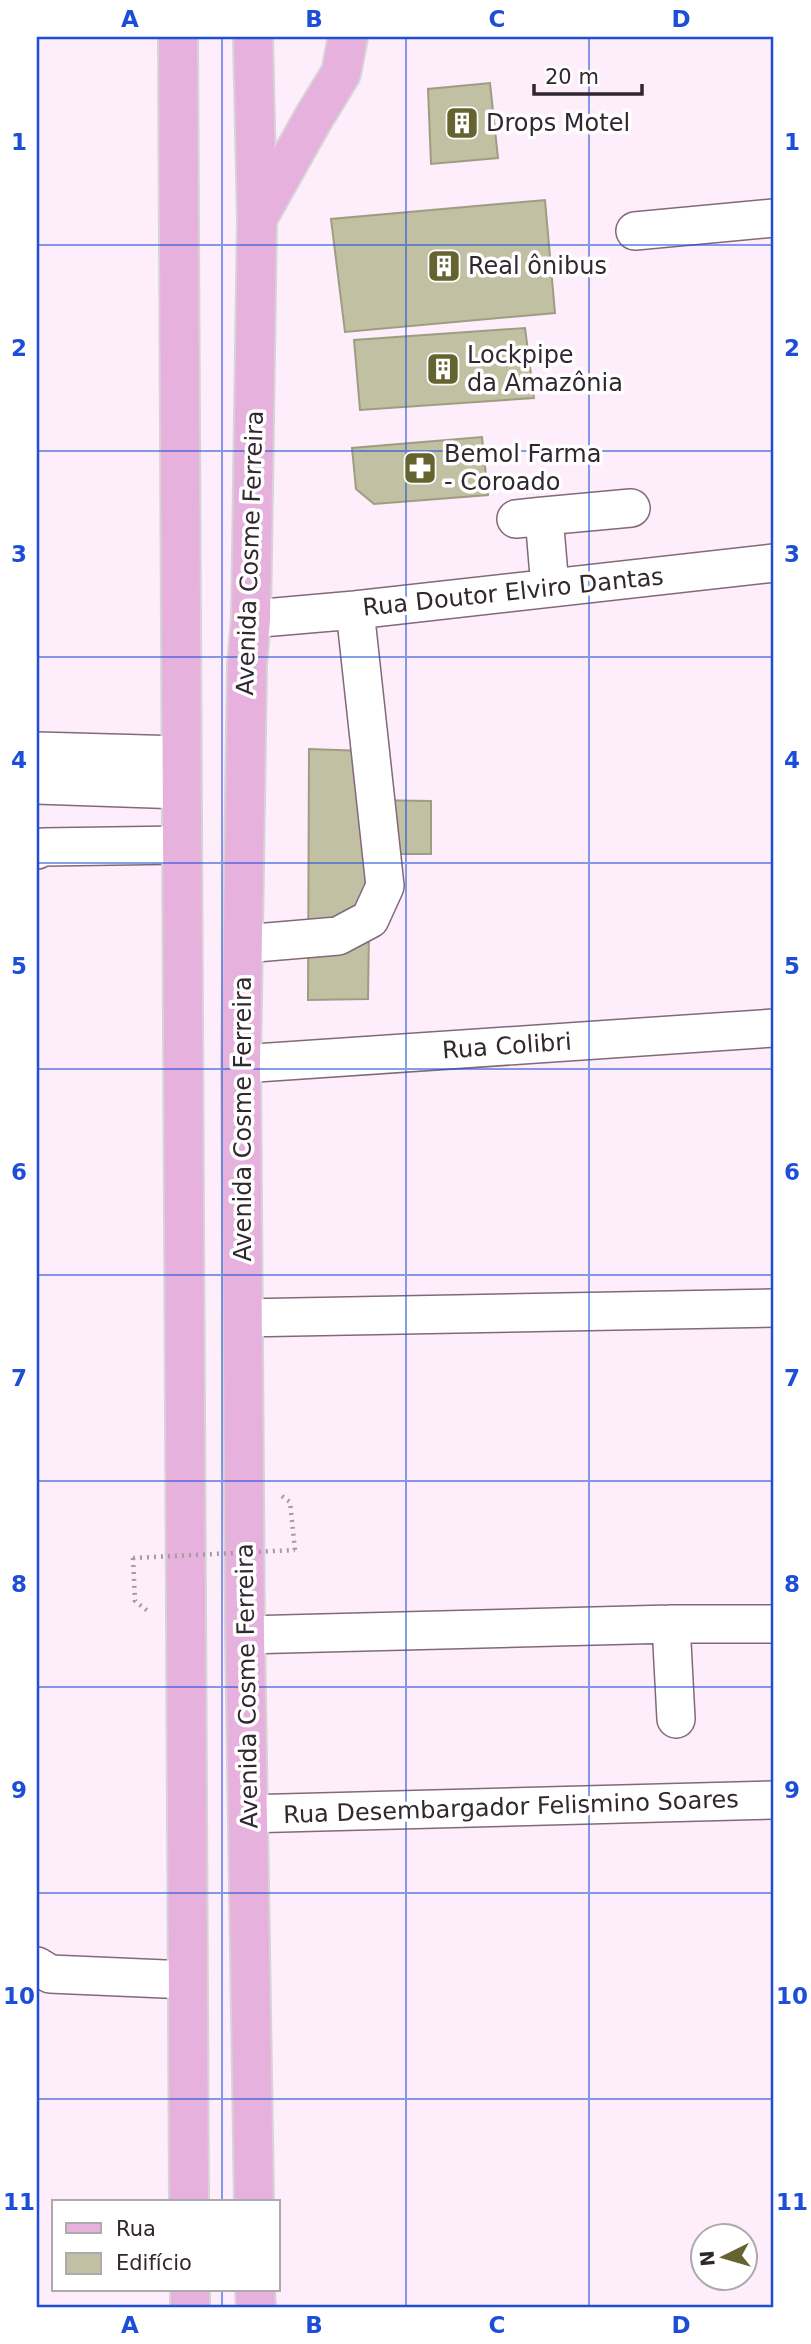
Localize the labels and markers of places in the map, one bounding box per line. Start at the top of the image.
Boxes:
building icon: Drops Motel [443,104,481,142]
place label: Drops Motel [486,109,630,137]
building icon: Real ônibus [425,247,463,285]
place label: Real ônibus [468,252,607,280]
place label: Lockpipe da Amazônia [467,341,623,397]
building icon: Lockpipe da Amazônia [424,350,462,388]
place label: Bemol Farma - Coroado [444,440,601,496]
pharmacy icon: Bemol Farma - Coroado [401,449,439,487]

